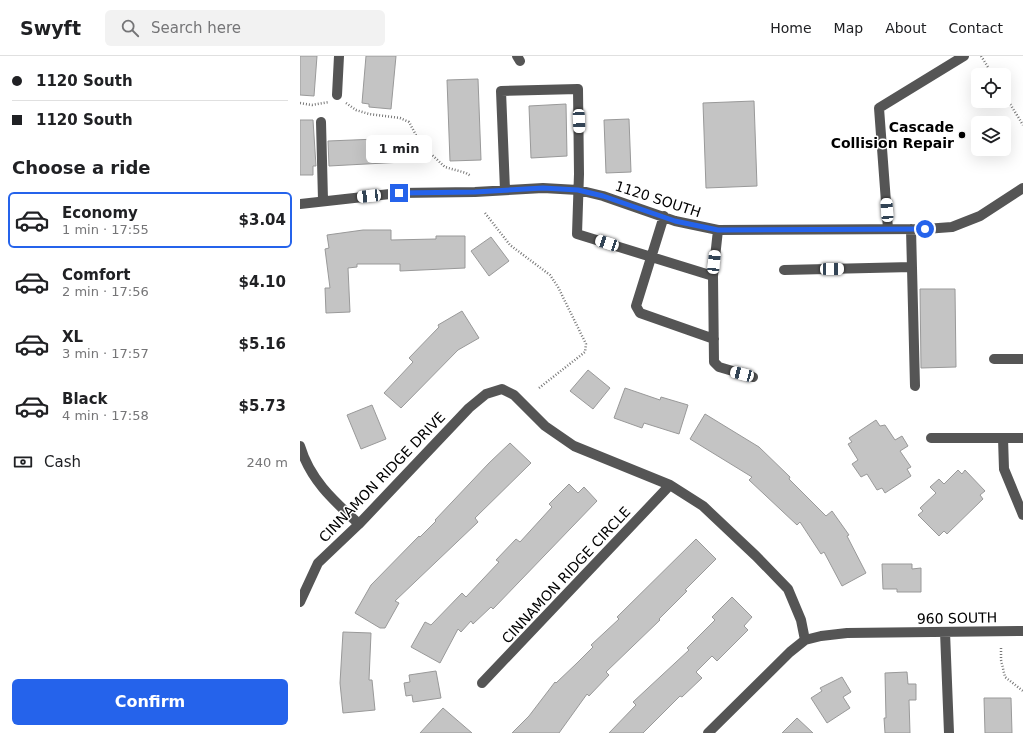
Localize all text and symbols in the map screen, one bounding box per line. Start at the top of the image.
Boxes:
search box [105,10,385,46]
text: Swyft [20,17,81,39]
icon: search [119,17,141,39]
text: Search here [151,19,241,37]
text: Home [770,20,812,36]
text: Map [834,20,863,36]
text: About [885,20,927,36]
text: Contact [949,20,1003,36]
map controls [971,68,1011,156]
button: locate [971,68,1011,108]
text: 1120 South [36,72,133,90]
car [573,109,585,133]
text: 1120 South [36,111,133,129]
button: layers [971,116,1011,156]
place label: Cascade Collision Repair [831,119,954,151]
marker: Cascade Collision Repair [957,130,967,140]
callout: 1 min [366,135,432,163]
text: 1 min [379,141,419,156]
text: Choose a ride [12,157,151,178]
street label: 1120 SOUTH [613,178,703,220]
route end [390,184,408,202]
car [356,189,382,203]
car [880,198,894,222]
icon: car [14,202,50,238]
text: Economy [62,204,138,222]
text: $3.04 [239,211,286,229]
route start [916,220,934,238]
text: 1 min · 17:55 [62,222,149,237]
car [594,234,620,252]
car [707,249,721,275]
car [820,263,844,275]
icon: car [14,264,50,300]
text: Comfort [62,266,130,284]
text: $4.10 [239,273,286,291]
text: 2 min · 17:56 [62,284,149,299]
icon: car [14,326,50,362]
text: XL [62,328,83,346]
text: $5.16 [239,335,286,353]
text: 3 min · 17:57 [62,346,149,361]
car [729,365,755,383]
icon: car [14,388,50,424]
text: Black [62,390,108,408]
text: $5.73 [239,397,286,415]
text: 4 min · 17:58 [62,408,149,423]
street label: CINNAMON RIDGE DRIVE [316,409,448,545]
icon: cash [12,451,34,473]
text: Cash [44,453,81,471]
text: 240 m [246,455,288,470]
street label: CINNAMON RIDGE CIRCLE [499,504,633,646]
street label: 960 SOUTH [917,609,997,627]
button: Confirm [12,679,288,725]

